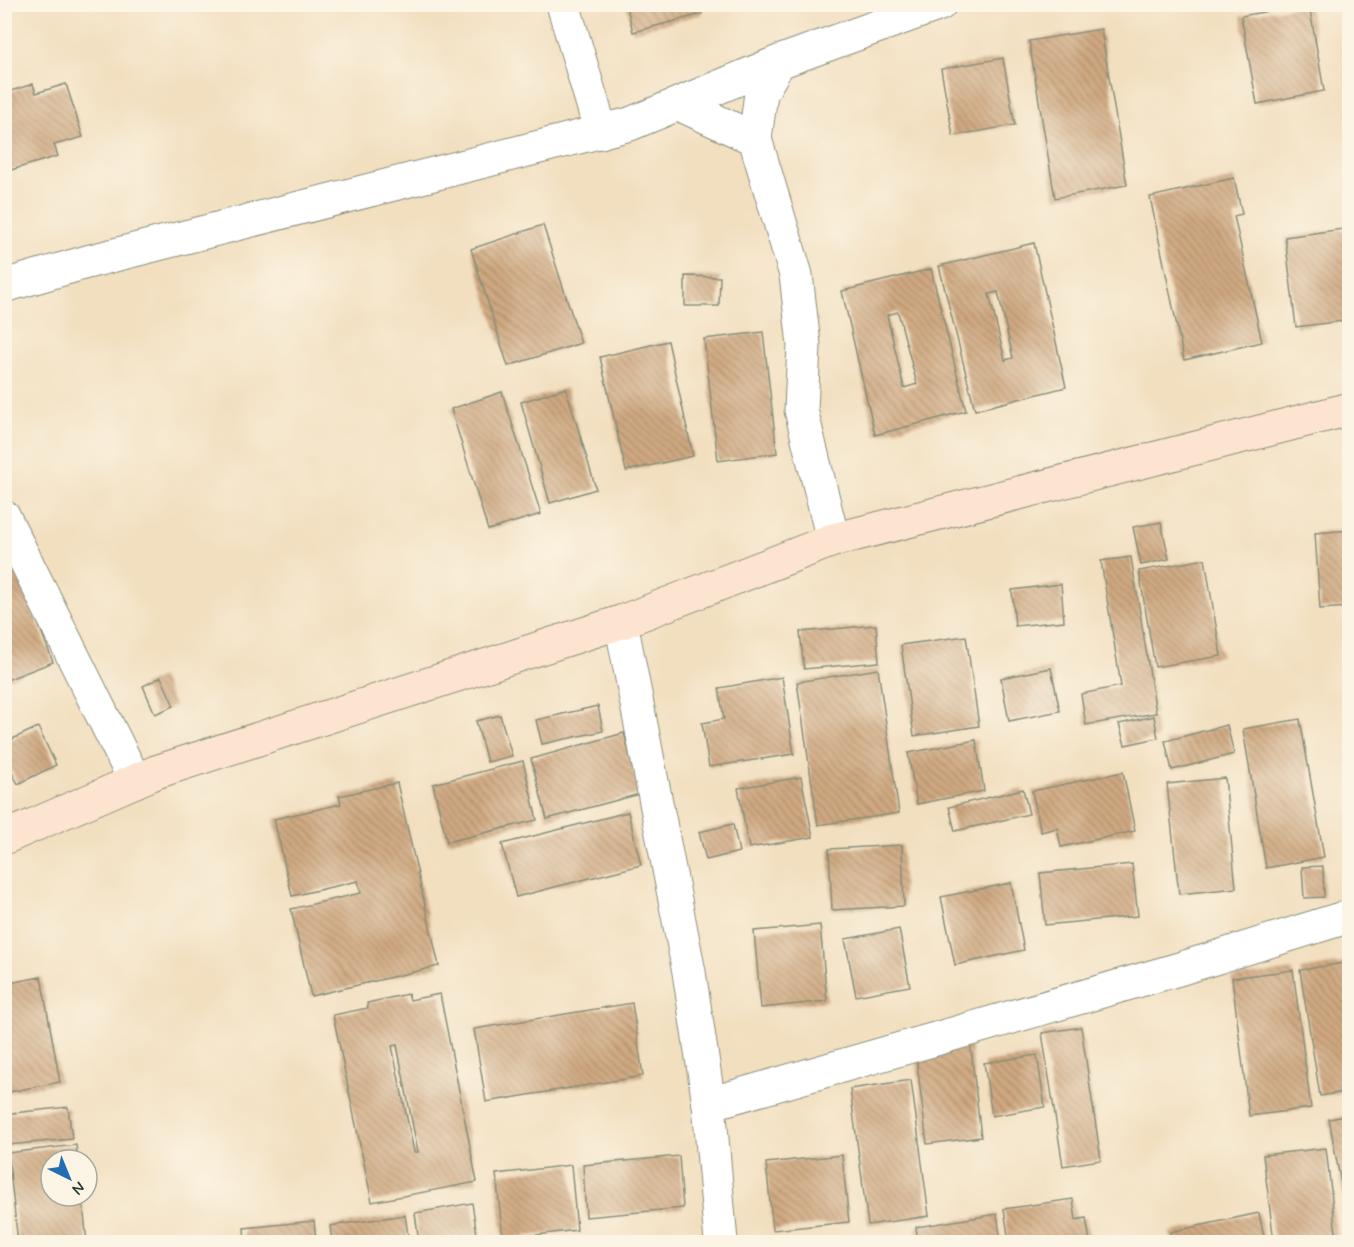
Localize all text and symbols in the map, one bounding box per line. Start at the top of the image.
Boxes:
north arrow [39,1148,99,1208]
text: N [67,1177,89,1199]

